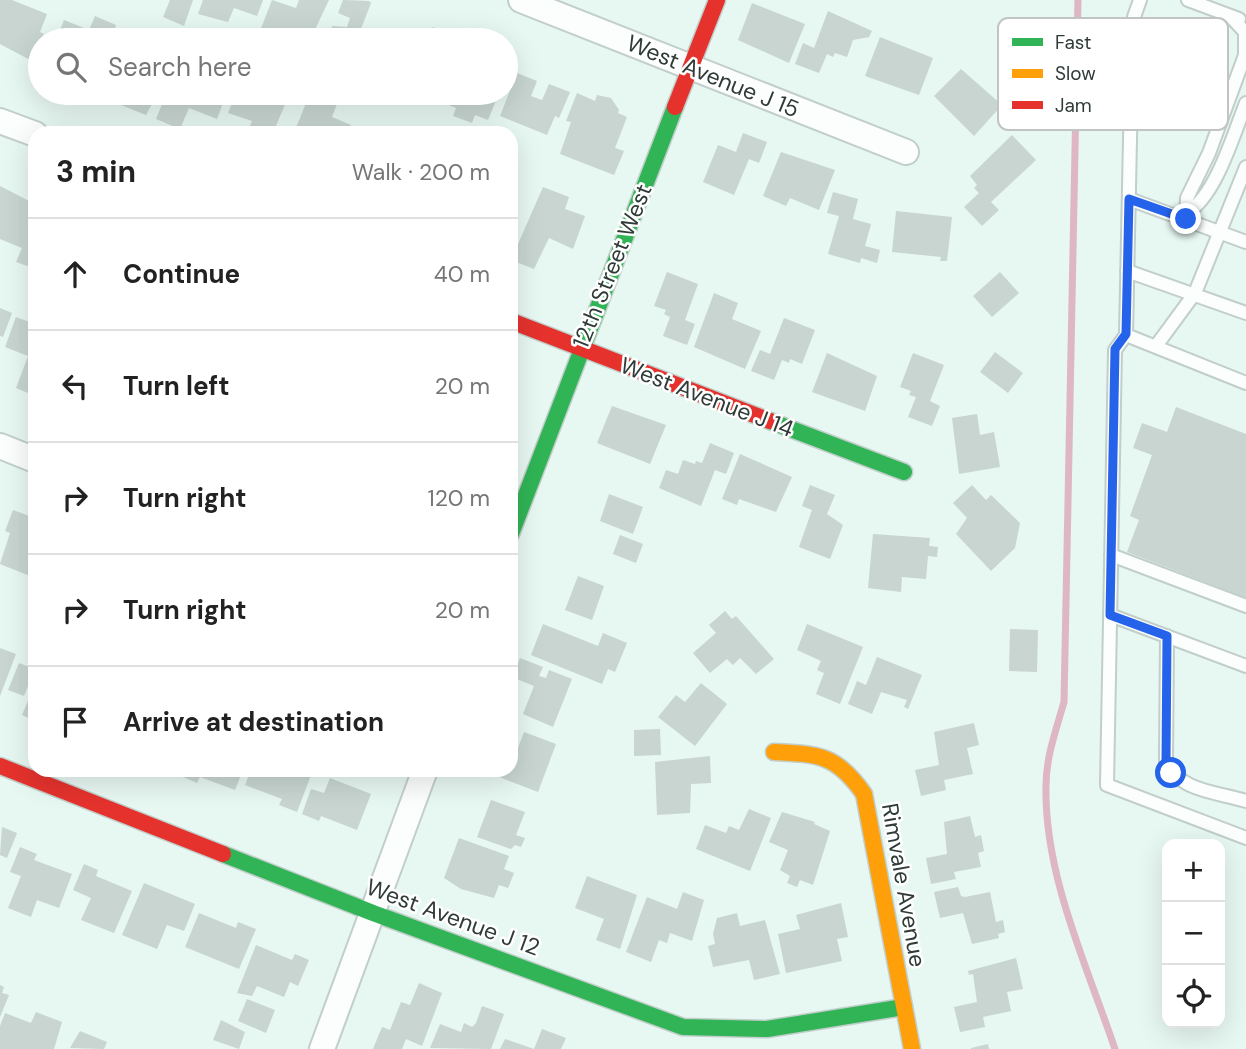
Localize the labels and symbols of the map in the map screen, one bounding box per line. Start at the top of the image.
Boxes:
legend [998,18,1228,130]
street label: West Avenue J 15 [622,28,804,124]
text: Fast [1055,30,1091,55]
text: Slow [1055,61,1096,86]
text: Jam [1055,93,1092,118]
street label: 12th Street West [565,180,659,352]
route end [1170,203,1201,234]
street label: West Avenue J 14 [616,350,798,444]
route start [1155,757,1186,788]
street label: Rimvale Avenue [875,801,933,969]
street label: West Avenue J 12 [362,872,544,962]

